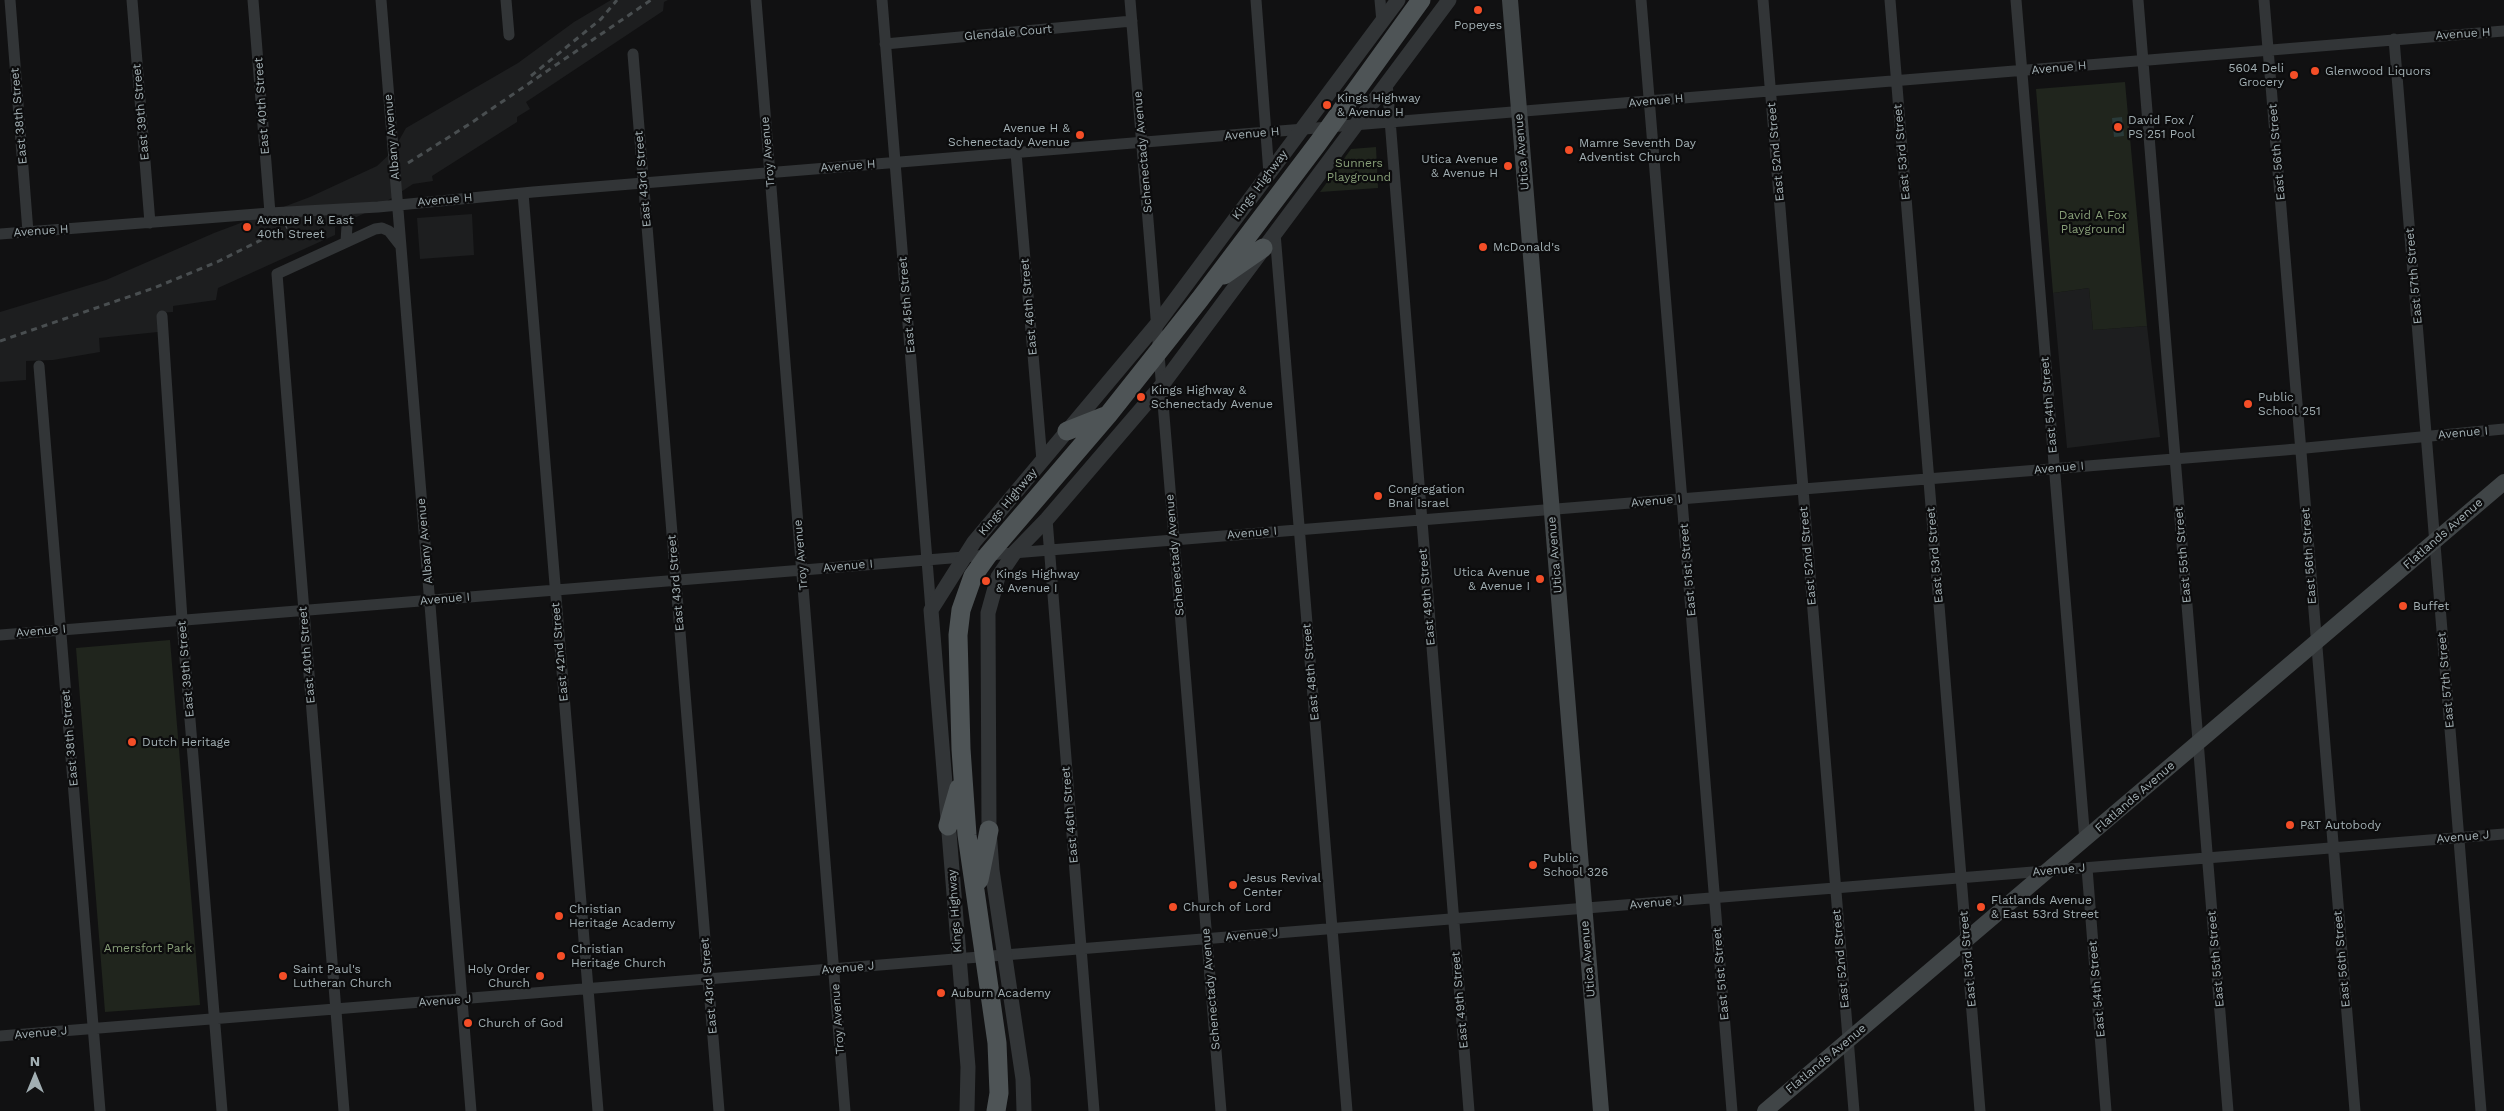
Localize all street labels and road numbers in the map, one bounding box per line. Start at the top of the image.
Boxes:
street label: Glendale Court [963,22,1053,44]
street label: Avenue H [2435,25,2491,43]
street label: East 40th Street [251,57,273,155]
street label: Avenue H [2031,58,2087,78]
street label: East 39th Street [130,63,152,161]
street label: East 38th Street [8,67,30,165]
street label: Schenectady Avenue [1131,91,1155,213]
street label: Avenue H [1628,91,1684,111]
street label: Albany Avenue [381,94,403,180]
street label: East 52nd Street [1765,102,1787,202]
street label: East 53rd Street [1891,103,1913,201]
street label: East 56th Street [2266,103,2288,201]
street label: Utica Avenue [1511,113,1533,191]
street label: Troy Avenue [758,116,778,188]
street label: Avenue H [1224,124,1280,144]
street label: East 43rd Street [632,130,654,228]
street label: Kings Highway [1229,147,1291,223]
street label: Avenue H [820,157,876,175]
street label: Avenue H [417,190,473,210]
street label: Avenue H [13,222,69,240]
street label: East 57th Street [2403,227,2425,325]
street label: East 45th Street [896,256,918,354]
street label: East 46th Street [1018,258,1040,356]
street label: East 54th Street [2038,356,2060,454]
street label: Avenue I [2437,424,2489,442]
street label: Avenue I [2033,459,2085,477]
street label: Kings Highway [976,465,1040,539]
street label: Avenue I [1630,492,1682,510]
street label: Schenectady Avenue [1163,494,1187,616]
street label: Flatlands Avenue [2400,495,2486,573]
street label: Albany Avenue [414,498,436,584]
street label: East 52nd Street [1797,506,1819,606]
street label: East 53rd Street [1924,506,1946,604]
street label: East 55th Street [2172,506,2194,604]
street label: East 56th Street [2298,507,2320,605]
street label: Utica Avenue [1544,516,1566,594]
street label: Troy Avenue [791,519,811,591]
street label: East 51st Street [1677,523,1699,617]
street label: Avenue I [1226,524,1278,542]
street label: East 43rd Street [665,534,687,632]
street label: East 49th Street [1416,548,1438,646]
street label: Avenue I [822,557,874,575]
street label: Avenue I [419,590,471,608]
street label: East 42nd Street [548,602,572,702]
street label: East 40th Street [296,606,318,704]
street label: East 39th Street [175,620,197,718]
street label: Avenue I [15,622,67,640]
street label: East 48th Street [1300,623,1322,721]
street label: East 57th Street [2435,631,2457,729]
street label: East 38th Street [59,689,81,787]
street label: Flatlands Avenue [2092,758,2178,836]
street label: East 46th Street [1059,766,1081,864]
street label: Avenue J [2436,828,2490,846]
street label: Avenue J [2032,861,2086,879]
street label: Kings Highway [945,869,965,953]
street label: Avenue J [1629,894,1683,912]
street label: East 52nd Street [1830,909,1852,1009]
street label: East 53rd Street [1957,910,1979,1008]
street label: East 55th Street [2205,910,2227,1008]
street label: East 56th Street [2331,910,2353,1008]
street label: Utica Avenue [1577,920,1599,998]
street label: Avenue J [1225,926,1279,944]
street label: East 51st Street [1710,927,1732,1021]
street label: Schenectady Avenue [1199,928,1223,1050]
street label: East 43rd Street [698,937,720,1035]
street label: East 54th Street [2086,940,2108,1038]
street label: East 49th Street [1449,951,1471,1049]
street label: Avenue J [821,959,875,977]
street label: Troy Avenue [828,983,848,1055]
street label: Avenue J [418,992,472,1010]
street label: Flatlands Avenue [1783,1021,1869,1097]
street label: Avenue J [14,1024,68,1042]

